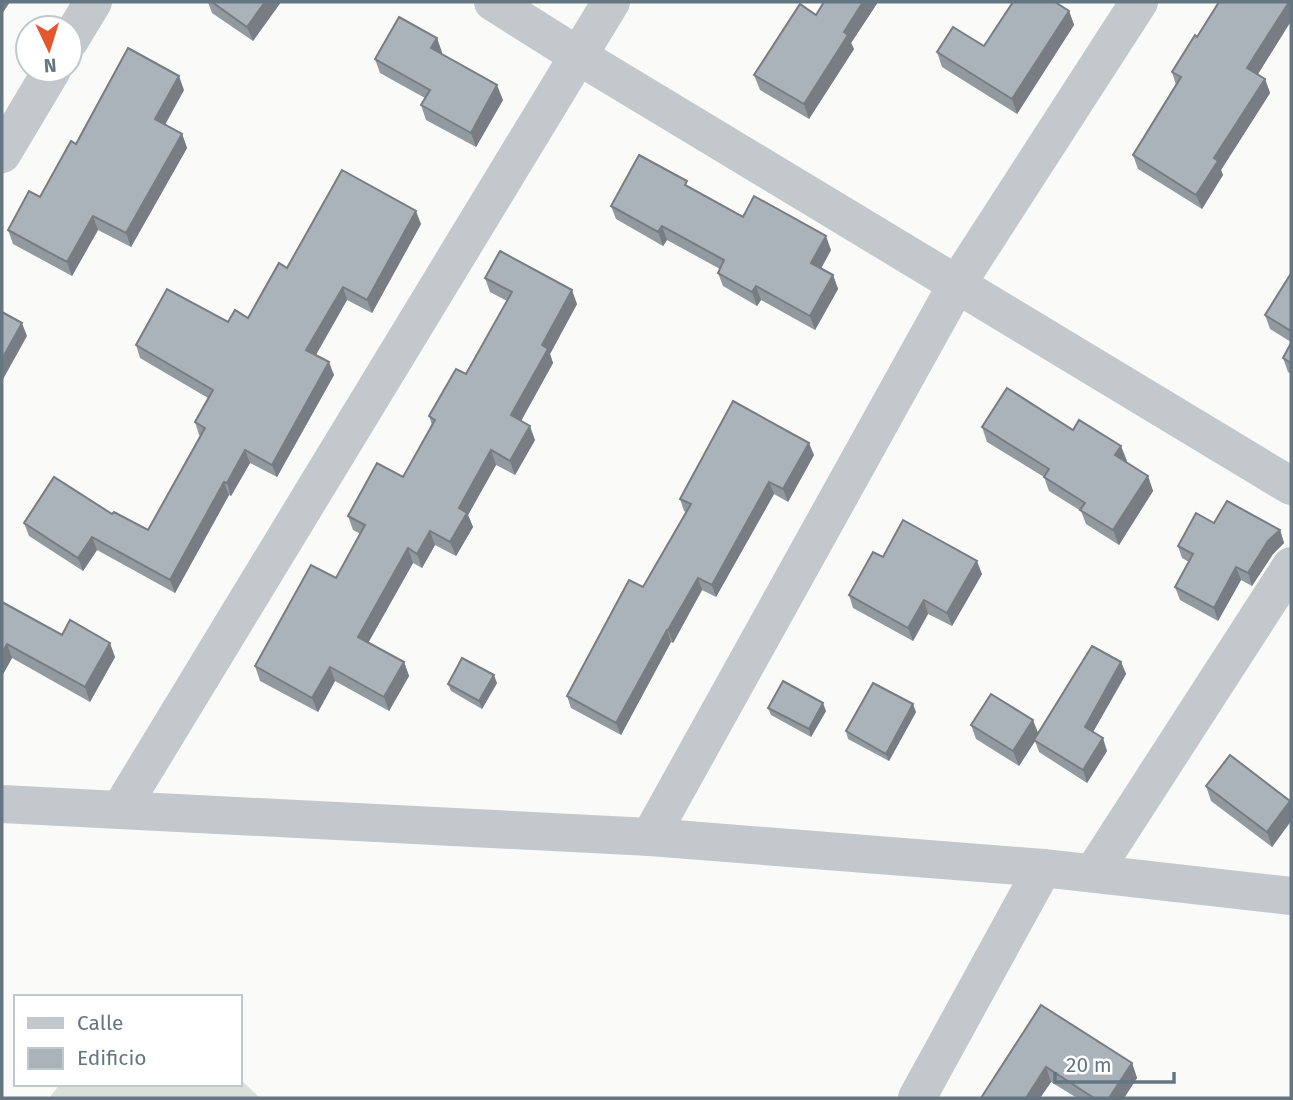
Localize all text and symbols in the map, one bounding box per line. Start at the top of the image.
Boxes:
north arrow [14,14,84,84]
text: N [43,54,57,77]
legend [14,995,242,1086]
text: Calle [77,1010,123,1036]
scale bar [1055,1040,1174,1084]
text: Edificio [77,1045,147,1071]
text: 20 m [1066,1052,1112,1078]

